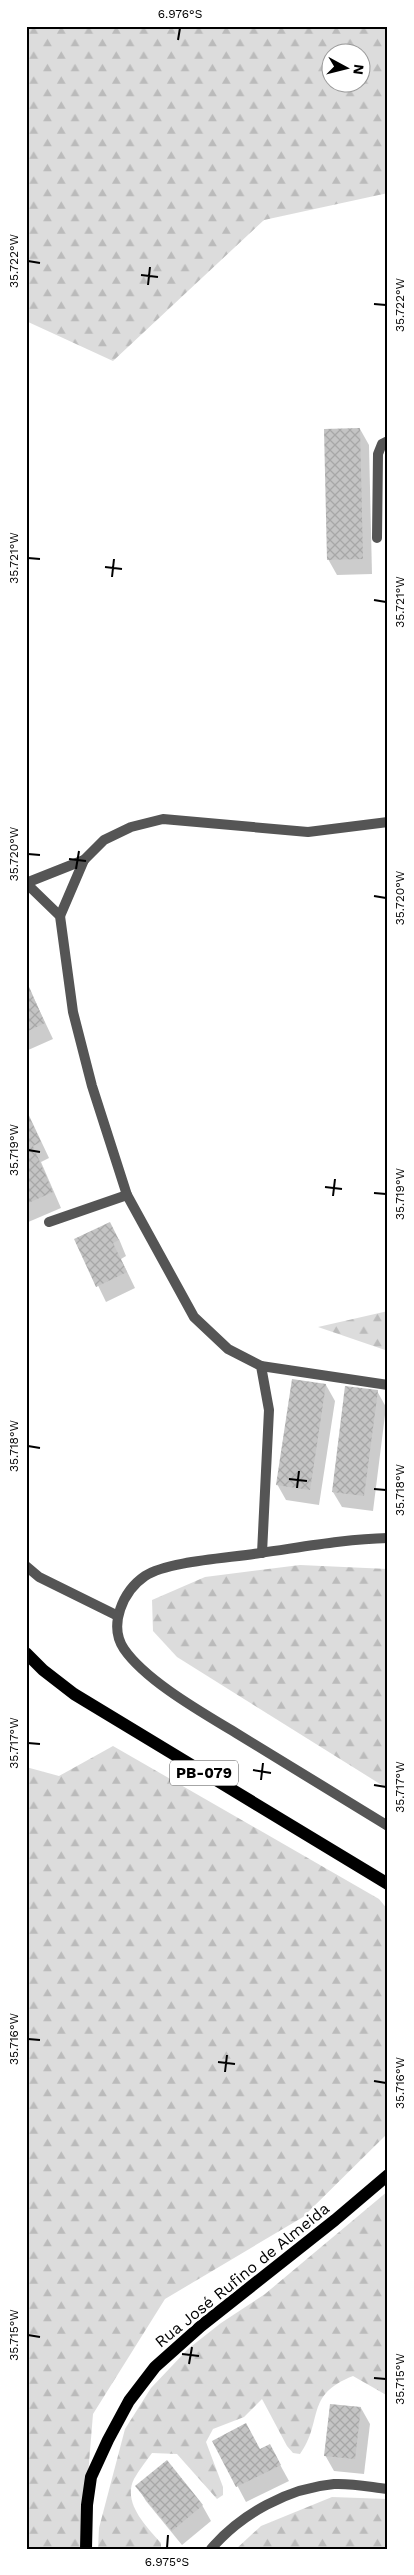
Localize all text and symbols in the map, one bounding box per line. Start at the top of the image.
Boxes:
text: 6.976°S [158,7,202,21]
north arrow [322,42,372,92]
text: N [350,63,367,76]
text: 35.722°W [7,234,21,288]
text: 35.722°W [393,278,407,332]
text: 35.721°W [7,532,21,584]
text: 35.721°W [393,576,407,628]
text: 35.720°W [7,826,21,881]
text: 35.720°W [393,870,407,925]
text: 35.719°W [7,1124,21,1176]
text: 35.719°W [393,1168,407,1220]
text: 35.718°W [7,1420,21,1472]
text: 35.718°W [393,1464,407,1516]
text: 35.717°W [7,1717,21,1769]
road number: PB-079 [170,1760,238,1786]
text: 35.717°W [393,1761,407,1813]
text: 35.716°W [7,2013,21,2065]
text: 35.716°W [393,2057,407,2109]
street label: Rua José Rufino de Almeida [151,2199,333,2351]
text: 35.715°W [7,2309,21,2361]
text: 35.715°W [393,2353,407,2405]
text: 6.975°S [145,2555,189,2569]

